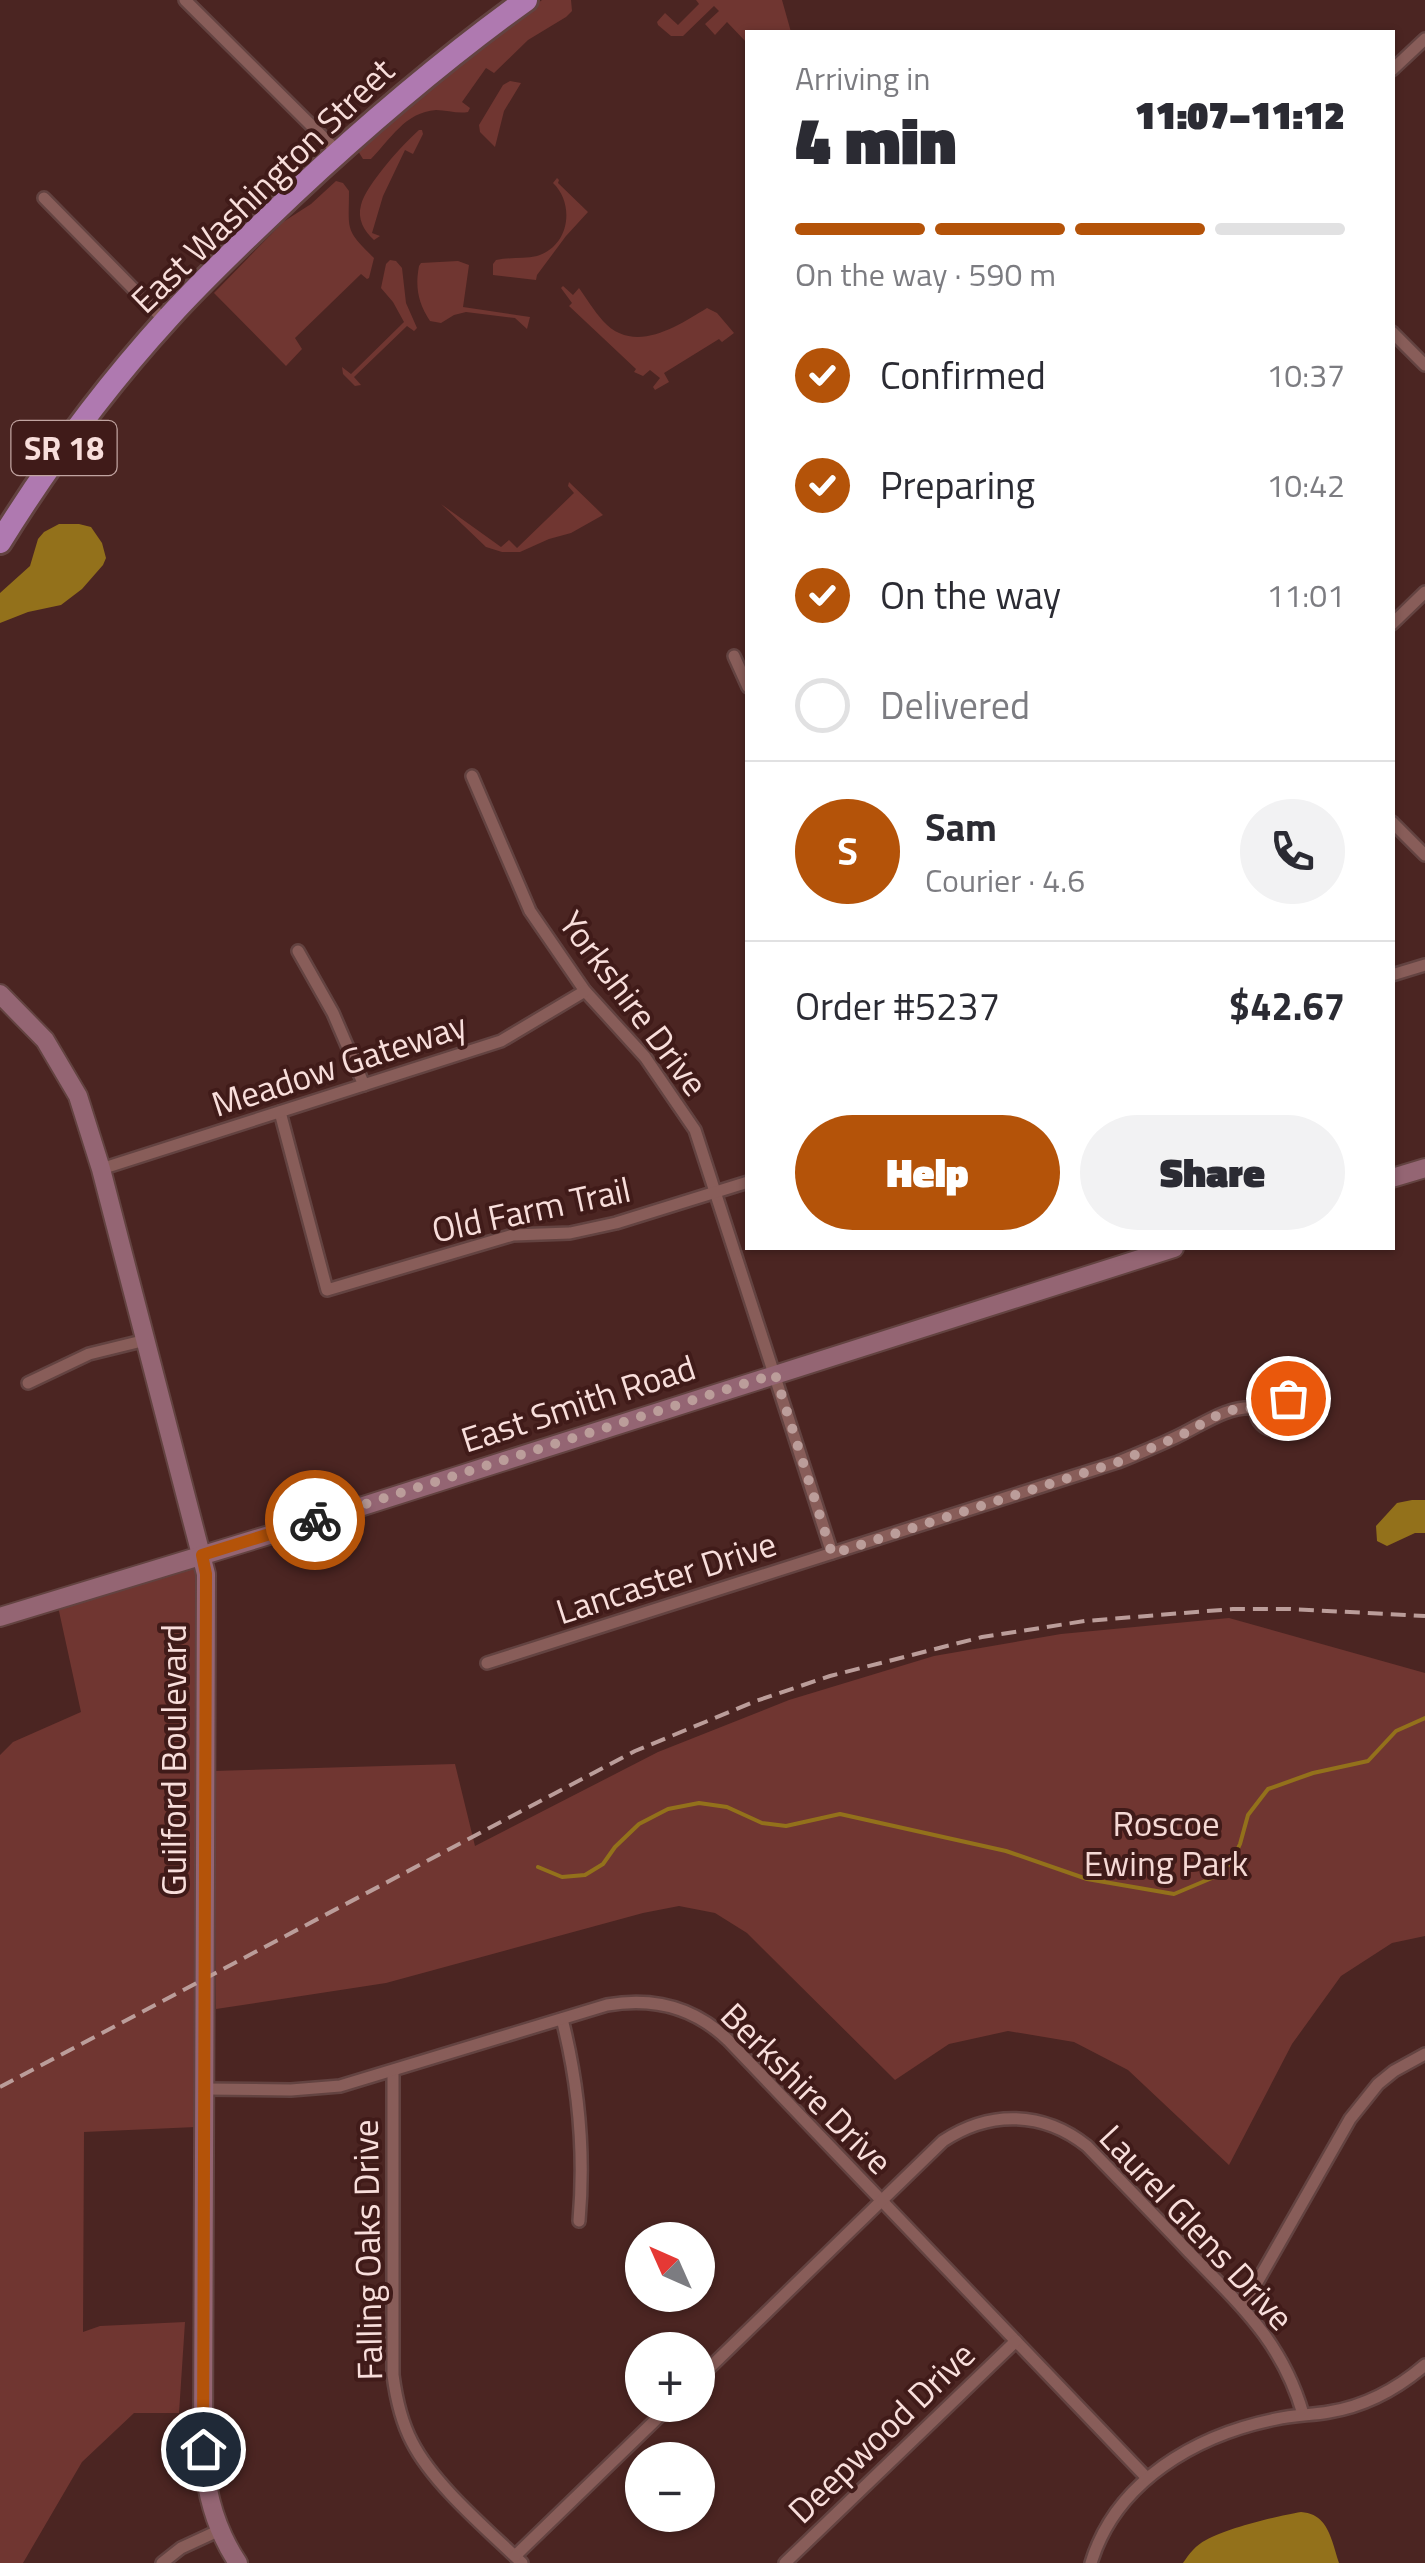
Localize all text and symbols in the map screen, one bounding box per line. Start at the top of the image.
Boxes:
street label: East Washington Street [118,45,406,325]
text: Arriving in [795,54,931,102]
text: 11:07–11:12 [1135,86,1345,144]
text: 4 min [795,90,956,189]
text: On the way · 590 m [795,250,1056,298]
text: Confirmed [880,346,1046,404]
icon: check [795,348,850,403]
text: 10:37 [1266,351,1345,399]
road number: SR 18 [12,421,116,475]
text: Preparing [880,456,1035,514]
icon: check [795,458,850,513]
text: 10:42 [1266,461,1345,509]
text: On the way [880,566,1061,624]
icon: check [795,568,850,623]
text: 11:01 [1266,571,1345,619]
text: Delivered [880,676,1030,734]
text: Sam [925,798,997,856]
button: phone [1240,799,1345,904]
text: S [837,822,858,880]
text: Courier · 4.6 [925,856,1085,904]
street label: Yorkshire Drive [546,899,722,1107]
text: Order #5237 [795,977,1000,1035]
text: $42.67 [1229,977,1345,1035]
street label: Meadow Gateway [205,997,474,1131]
button: Help [795,1115,1060,1230]
button: Share [1080,1115,1345,1230]
street label: Old Farm Trail [427,1162,635,1256]
street label: East Smith Road [454,1340,702,1466]
pin [1246,1356,1331,1441]
icon: bag [1261,1371,1316,1426]
courier [265,1470,365,1570]
icon: bike [288,1493,343,1548]
street label: Lancaster Drive [549,1516,783,1638]
street label: Guilford Boulevard [146,1624,200,1896]
park label: Roscoe Ewing Park [1084,1796,1249,1890]
street label: Berkshire Drive [709,1990,905,2186]
street label: Laurel Glens Drive [1087,2112,1307,2342]
street label: Falling Oaks Drive [338,2119,396,2381]
north arrow [625,2222,715,2312]
map controls [625,2222,715,2532]
street label: Deepwood Drive [775,2328,987,2536]
button: + [625,2332,715,2422]
pin [161,2407,246,2492]
icon: home [176,2422,231,2477]
button: − [625,2442,715,2532]

